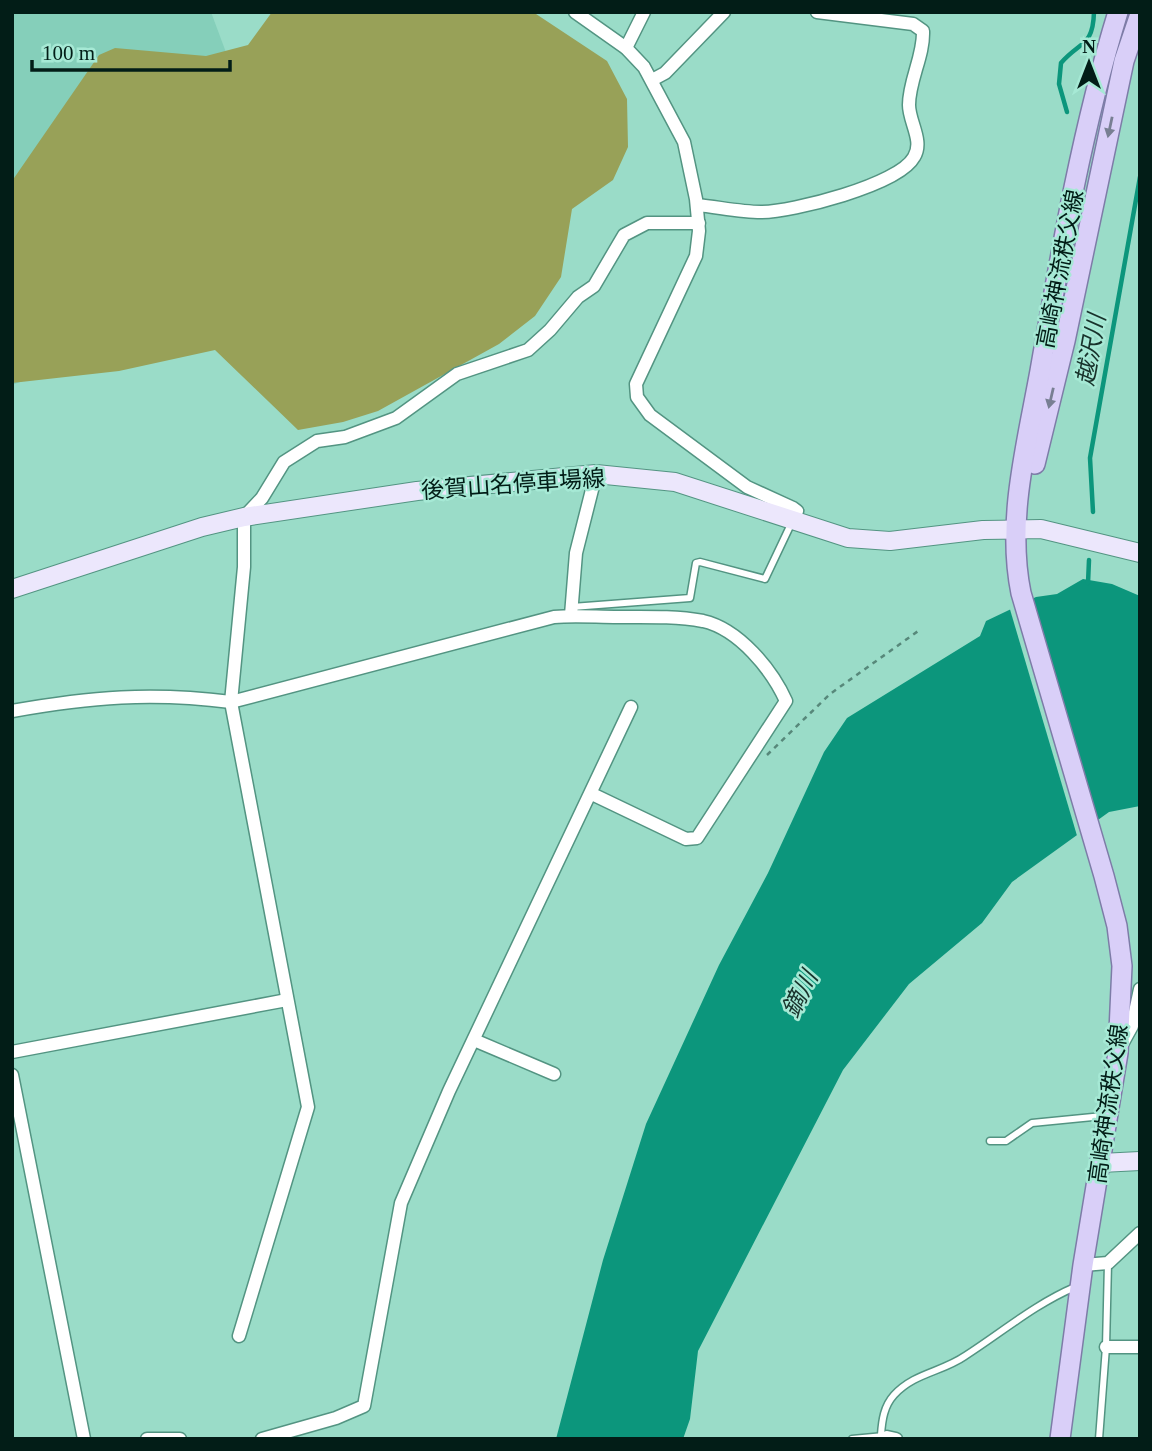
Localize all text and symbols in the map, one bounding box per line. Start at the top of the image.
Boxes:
scale bar [32,28,229,72]
north arrow [1054,28,1124,98]
text: N [1082,36,1096,57]
text: 100 m [42,41,95,65]
one-way arrow [1104,116,1115,138]
street label: 高崎神流秩父線 [1033,188,1088,351]
water label: 越沢川 [1072,309,1111,388]
one-way arrow [1046,387,1057,409]
street label: 後賀山名停車場線 [420,466,606,503]
water label: 鏑川 [778,964,824,1021]
street label: 高崎神流秩父線 [1085,1023,1132,1186]

